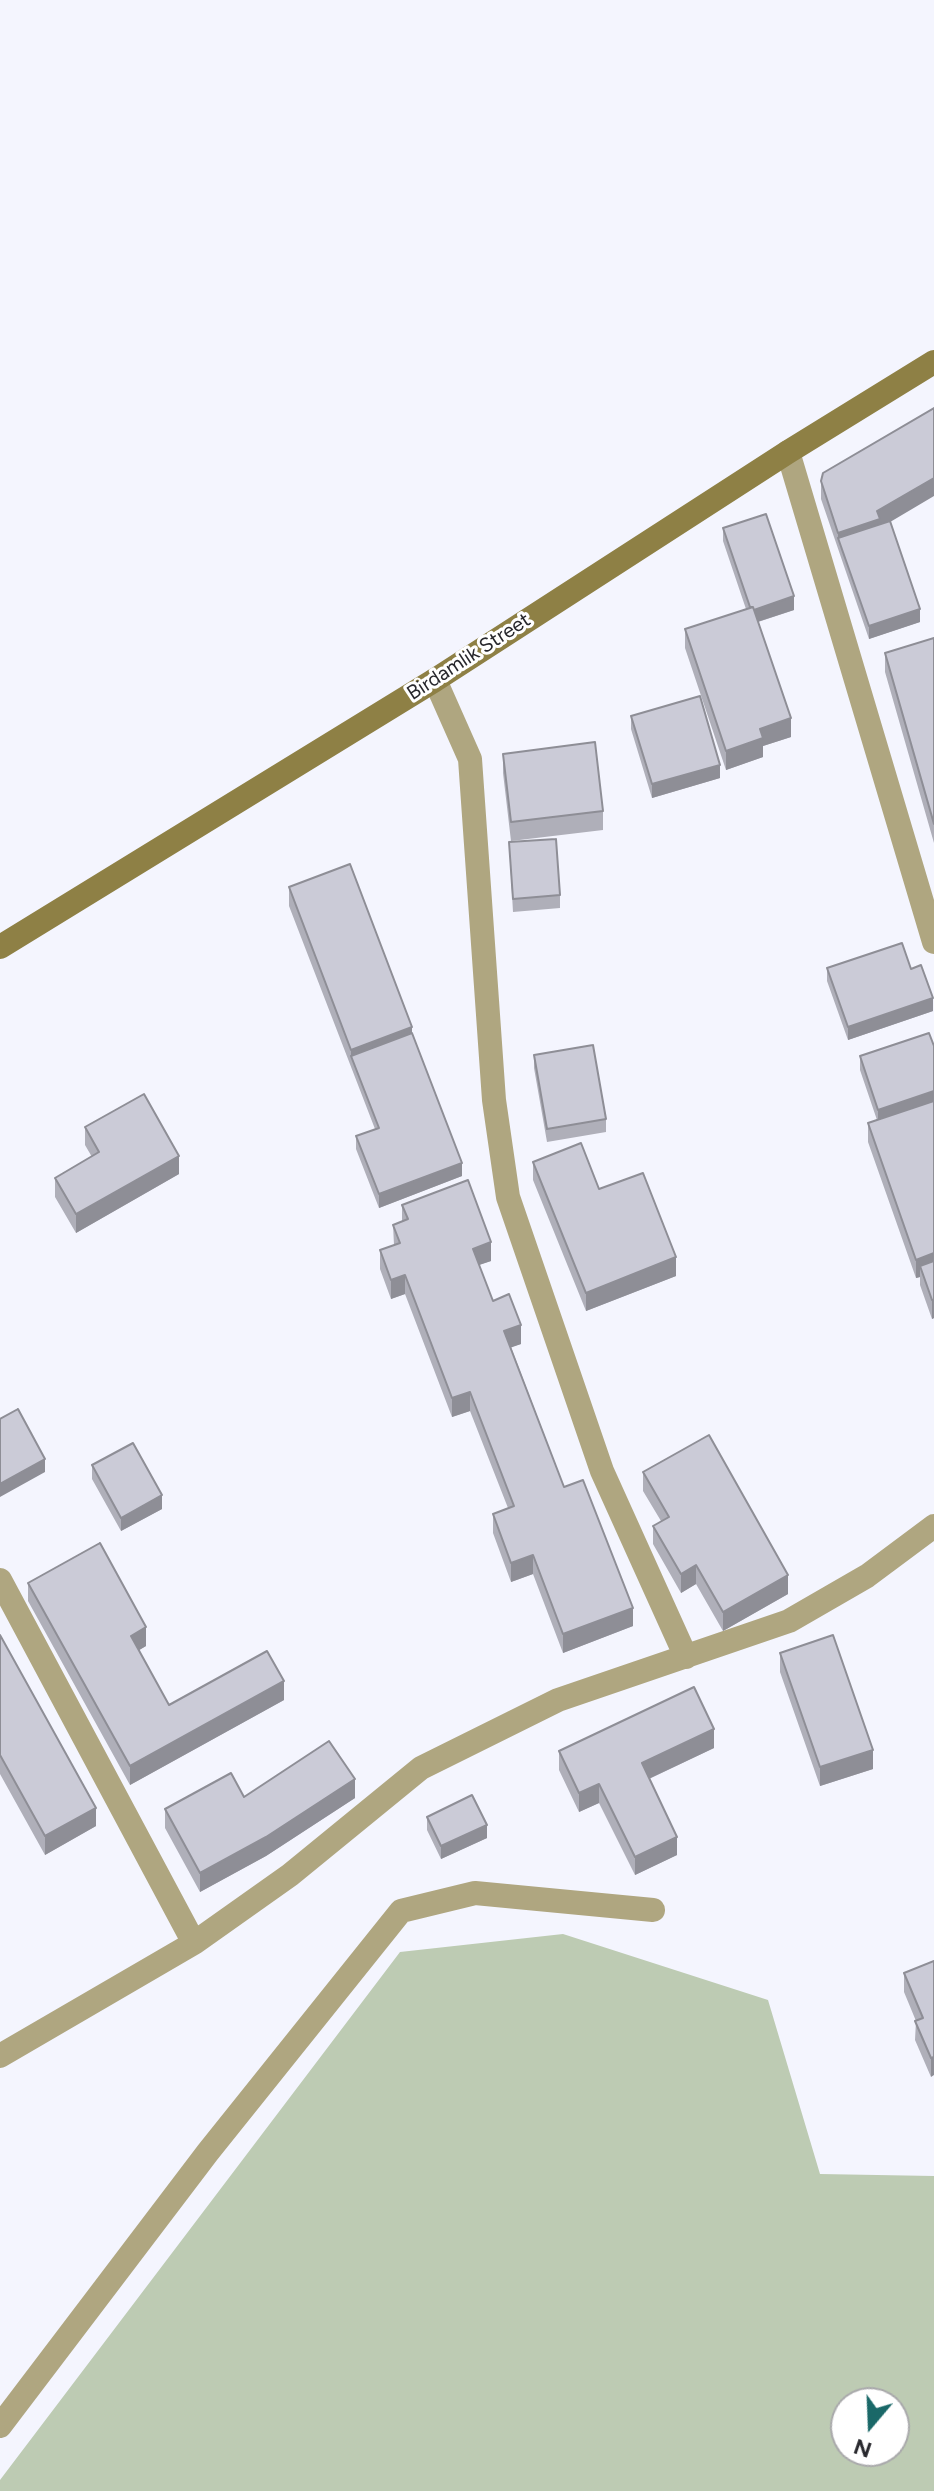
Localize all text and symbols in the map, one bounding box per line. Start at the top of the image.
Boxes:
street label: Birdamlik Street [403,608,535,706]
north arrow [830,2387,910,2467]
text: N [850,2433,875,2464]

